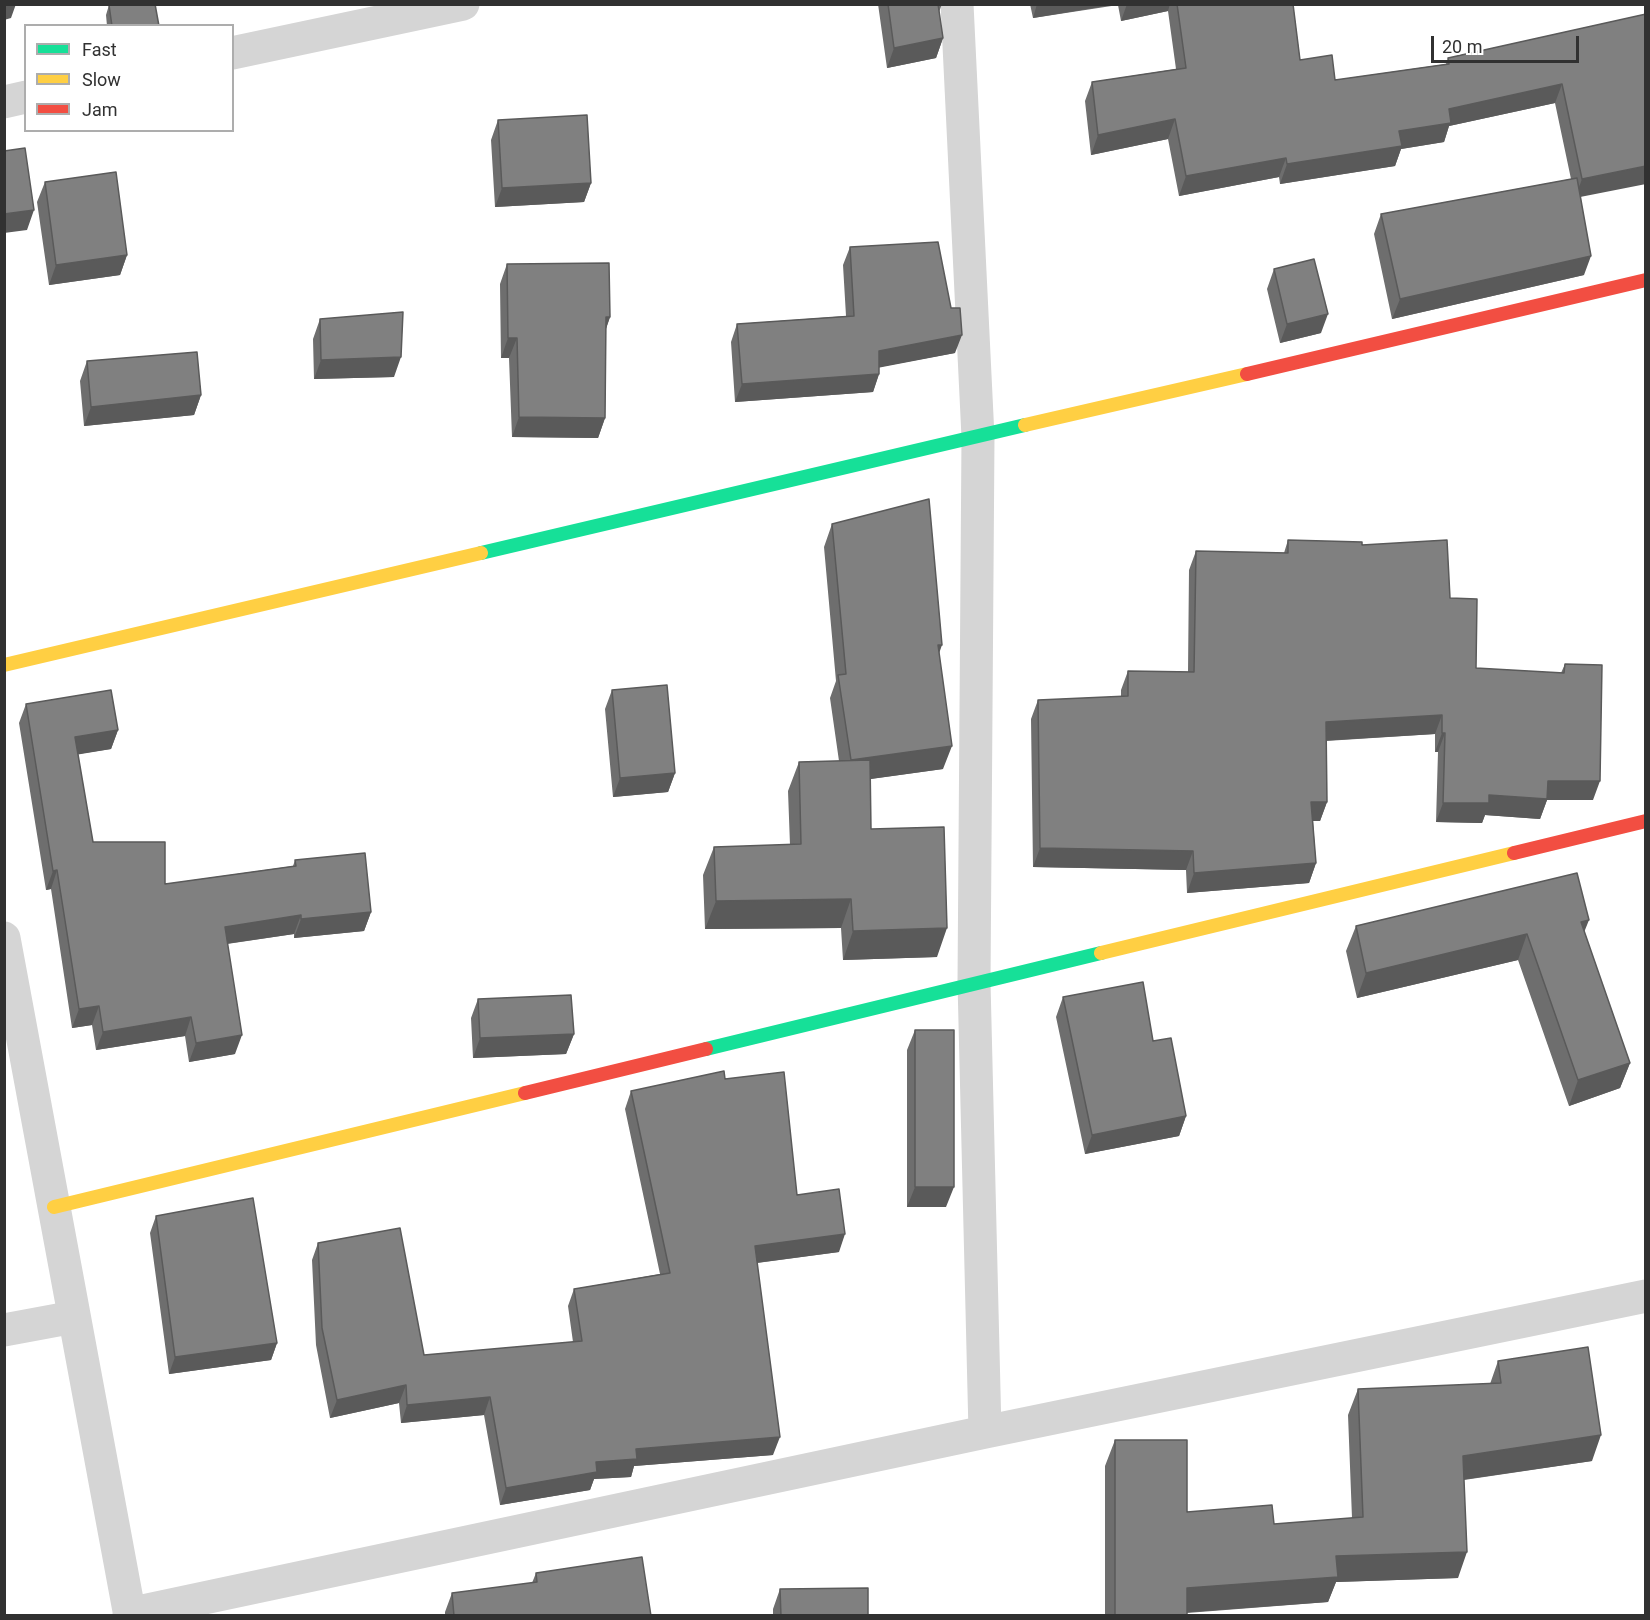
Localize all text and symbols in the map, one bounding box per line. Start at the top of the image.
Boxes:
legend [24,24,234,132]
scale bar [1434,24,1582,62]
text: 20 m [1442,36,1482,57]
text: Fast [82,39,117,60]
text: Slow [82,69,121,90]
text: Jam [82,99,118,120]

